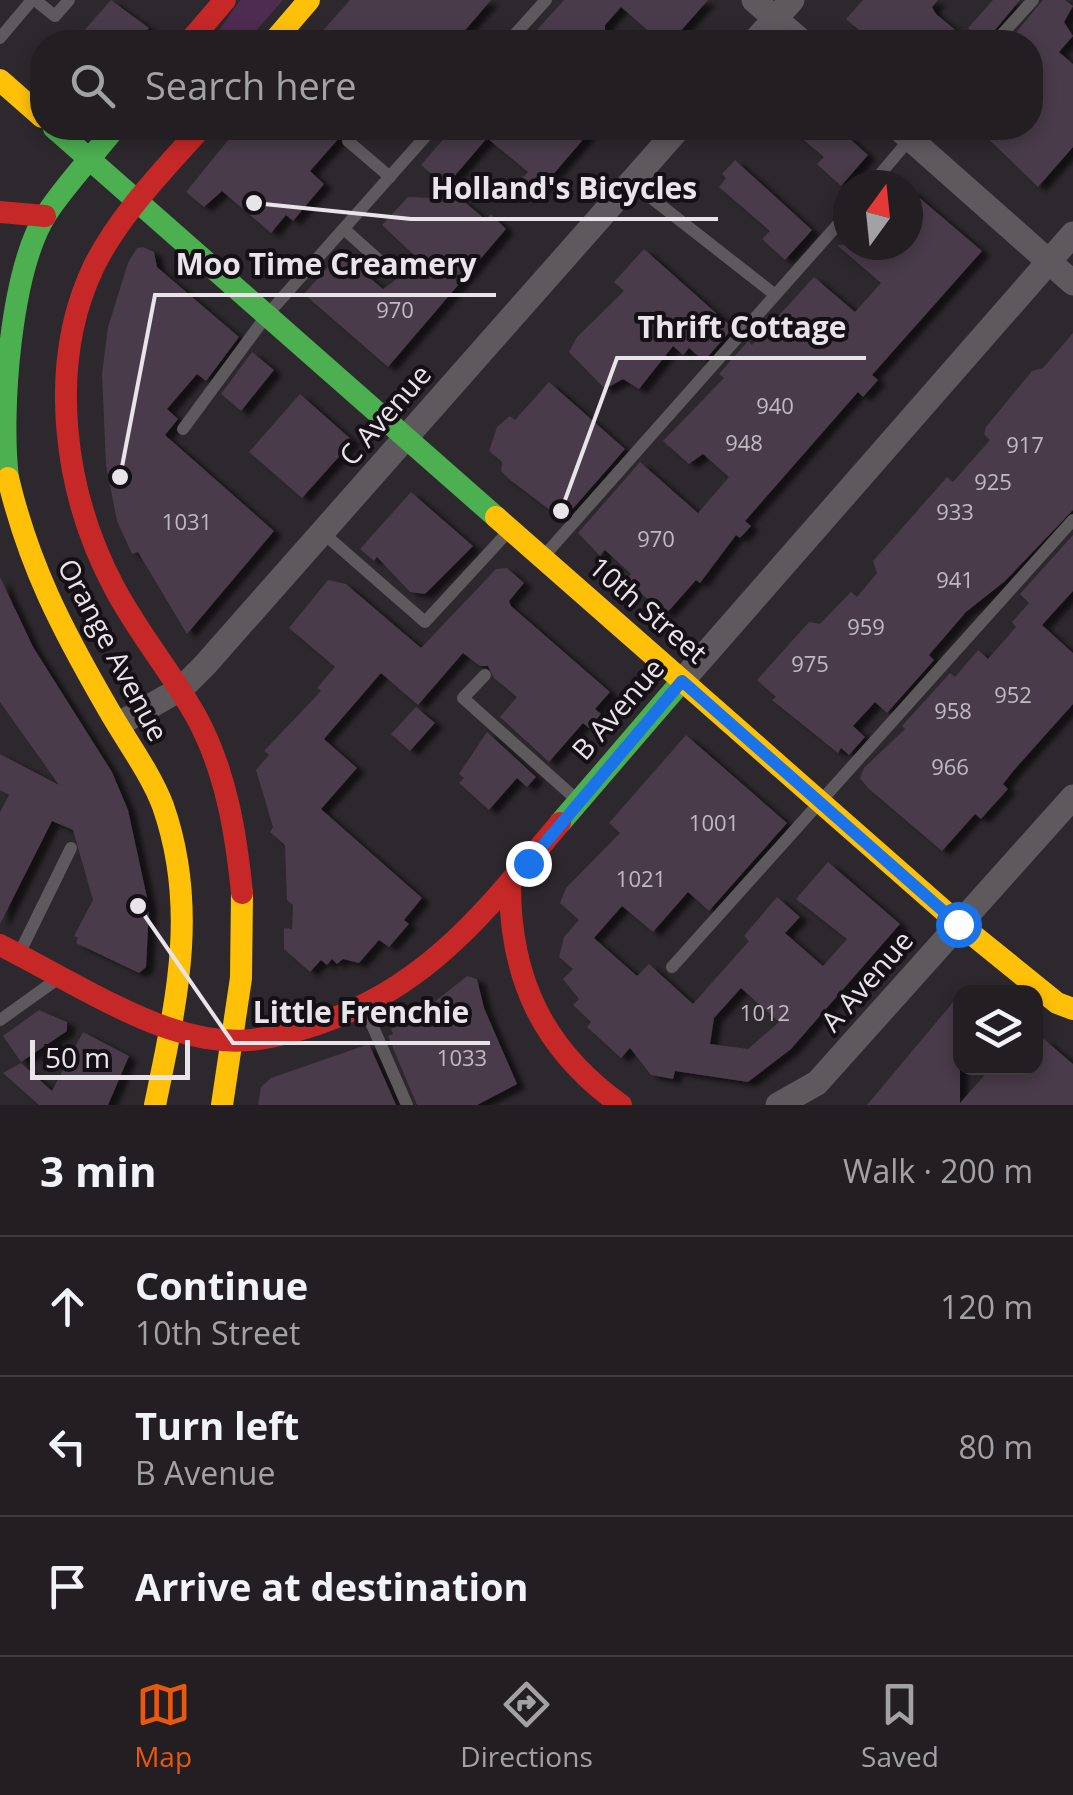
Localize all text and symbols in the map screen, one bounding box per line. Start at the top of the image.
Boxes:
search box [30,30,1043,140]
icon: search [65,58,120,113]
text: Search here [145,59,357,111]
callout: Holland's Bicycles [411,159,718,219]
text: Holland's Bicycles [431,167,697,208]
north arrow [833,170,923,260]
callout: Moo Time Creamery [155,235,496,295]
text: Moo Time Creamery [175,243,478,284]
house number: 970 [376,294,414,324]
callout: Thrift Cottage [617,298,866,358]
text: Thrift Cottage [638,306,846,347]
street label: C Avenue [330,356,439,473]
house number: 940 [756,390,794,420]
house number: 948 [725,427,763,457]
house number: 917 [1006,429,1044,459]
house number: 925 [974,466,1012,496]
house number: 933 [936,496,974,526]
house number: 1031 [162,506,212,536]
house number: 970 [637,523,675,553]
street label: 10th Street [582,547,716,671]
street label: Orange Avenue [50,552,178,747]
house number: 941 [936,564,974,594]
house number: 959 [847,611,885,641]
house number: 975 [791,648,829,678]
street label: B Avenue [563,650,672,767]
house number: 952 [994,679,1032,709]
house number: 958 [934,695,972,725]
house number: 966 [931,751,969,781]
house number: 1001 [689,807,739,837]
route end [506,841,552,887]
house number: 1021 [616,863,666,893]
route start [936,902,982,948]
street label: A Avenue [812,922,921,1039]
callout: Little Frenchie [233,983,490,1043]
map controls [953,985,1043,1075]
button: layers [953,985,1043,1075]
text: Little Frenchie [253,991,469,1032]
house number: 1012 [740,997,790,1027]
scale bar [30,1035,190,1080]
text: 50 m [45,1038,110,1076]
house number: 1033 [437,1042,487,1072]
text: 3 min [40,1142,157,1199]
text: Walk · 200 m [843,1149,1033,1192]
text: Continue [135,1259,308,1311]
icon: ahead [40,1279,95,1334]
text: 120 m [940,1285,1033,1328]
text: 10th Street [135,1311,300,1354]
text: Turn left [135,1399,299,1451]
icon: left [40,1419,95,1474]
text: 80 m [958,1425,1033,1468]
text: B Avenue [135,1451,275,1494]
icon: arrive [40,1559,95,1614]
text: Arrive at destination [135,1560,529,1612]
tab: Map [134,1677,192,1775]
tab: Directions [460,1677,593,1775]
tab: Saved [861,1677,939,1775]

